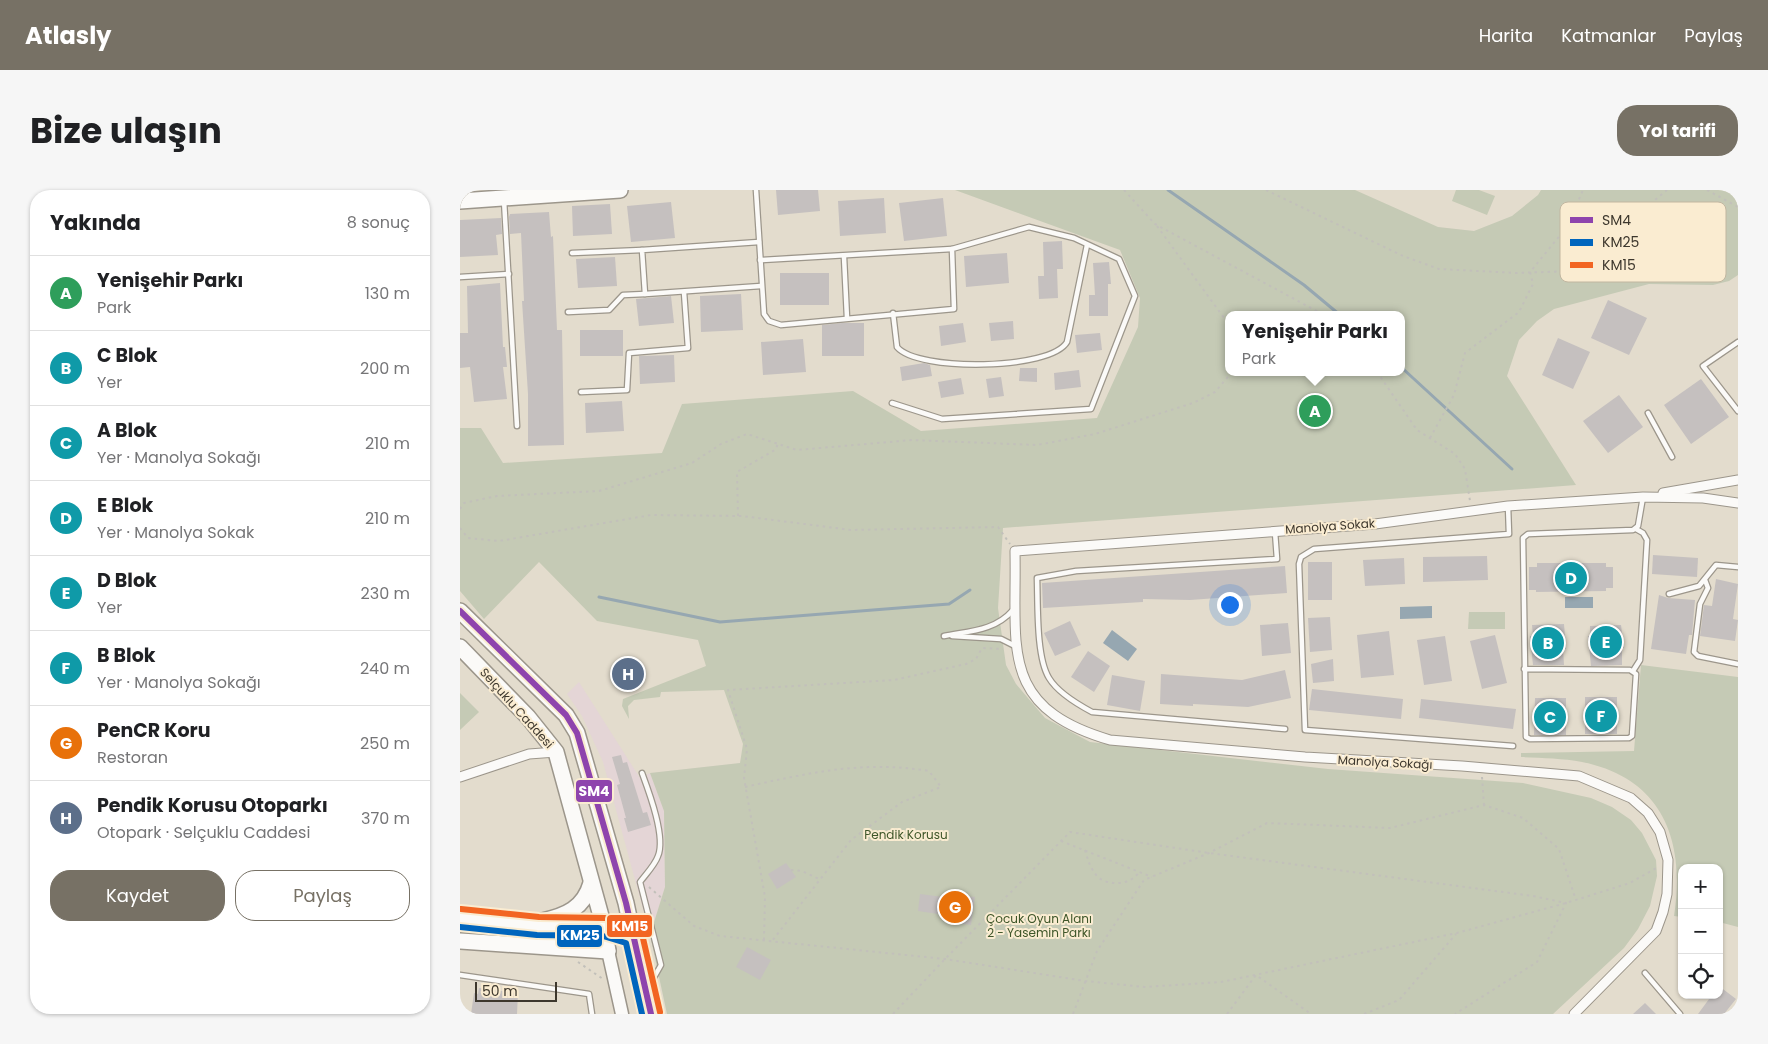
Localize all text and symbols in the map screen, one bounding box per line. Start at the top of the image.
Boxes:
text: Atlasly [25,19,111,52]
text: Harita [1479,23,1533,48]
text: Katmanlar [1561,23,1656,48]
text: Paylaş [1684,23,1743,48]
button: Yol tarifi [1617,105,1738,156]
text: Bize ulaşın [30,106,222,155]
legend [1560,202,1726,282]
text: Yakında [50,208,141,237]
text: SM4 [1602,210,1631,230]
text: 8 sonuç [347,211,410,234]
text: KM25 [1602,232,1639,252]
text: KM15 [1602,255,1636,275]
text: Yenişehir Parkı [97,267,243,294]
text: A [60,282,72,305]
text: 130 m [365,282,410,305]
text: Park [97,296,131,319]
popup [1225,311,1405,376]
text: Yenişehir Parkı [1242,318,1388,345]
text: C Blok [97,342,157,369]
text: Park [1242,347,1276,370]
text: B [61,357,71,380]
text: 200 m [360,357,410,380]
text: Yer [97,371,122,394]
pin: A [1299,392,1331,430]
text: A Blok [97,417,157,444]
text: C [60,432,72,455]
text: 210 m [365,432,410,455]
text: Yer · Manolya Sokağı [97,446,261,469]
text: E Blok [97,492,153,519]
text: D [60,507,72,530]
text: 210 m [365,507,410,530]
street label: Manolya Sokak [1285,514,1376,538]
text: Yer · Manolya Sokak [97,521,254,544]
pin: D [1555,559,1587,597]
text: D Blok [97,567,157,594]
text: E [62,582,70,605]
text: 230 m [361,582,410,605]
your location [1217,592,1243,618]
text: Yer [97,596,122,619]
pin: E [1590,623,1622,661]
pin: B [1532,624,1564,662]
text: B Blok [97,642,156,669]
pin: H [612,655,644,693]
text: F [62,657,70,680]
text: 240 m [360,657,410,680]
street label: Selçuklu Caddesi [476,664,558,752]
text: Yer · Manolya Sokağı [97,671,261,694]
pin: F [1585,697,1617,735]
pin: C [1534,698,1566,736]
text: PenCR Koru [97,717,211,744]
text: G [60,732,72,755]
text: 250 m [360,732,410,755]
text: Restoran [97,746,168,769]
street label: Manolya Sokağı [1337,751,1433,773]
line badge: SM4 [575,779,613,803]
text: SM4 [579,781,609,801]
text: Pendik Korusu Otoparkı [97,792,328,819]
text: H [60,807,72,830]
text: 370 m [361,807,410,830]
text: Otopark · Selçuklu Caddesi [97,821,310,844]
park label: Pendik Korusu [864,826,948,843]
map controls [1678,864,1723,999]
button: + [1678,864,1723,909]
button: Kaydet [50,870,225,921]
button: Paylaş [235,870,410,921]
pin: G [939,888,971,926]
button: − [1678,909,1723,954]
park label: Çocuk Oyun Alanı 2 - Yasemin Parkı [986,910,1092,941]
line badge: KM15 [606,914,653,938]
text: KM15 [612,916,648,936]
line badge: KM25 [556,924,603,948]
text: KM25 [560,925,600,945]
button: locate [1678,954,1723,999]
scale bar [475,979,558,1002]
text: 50 m [482,981,518,1001]

